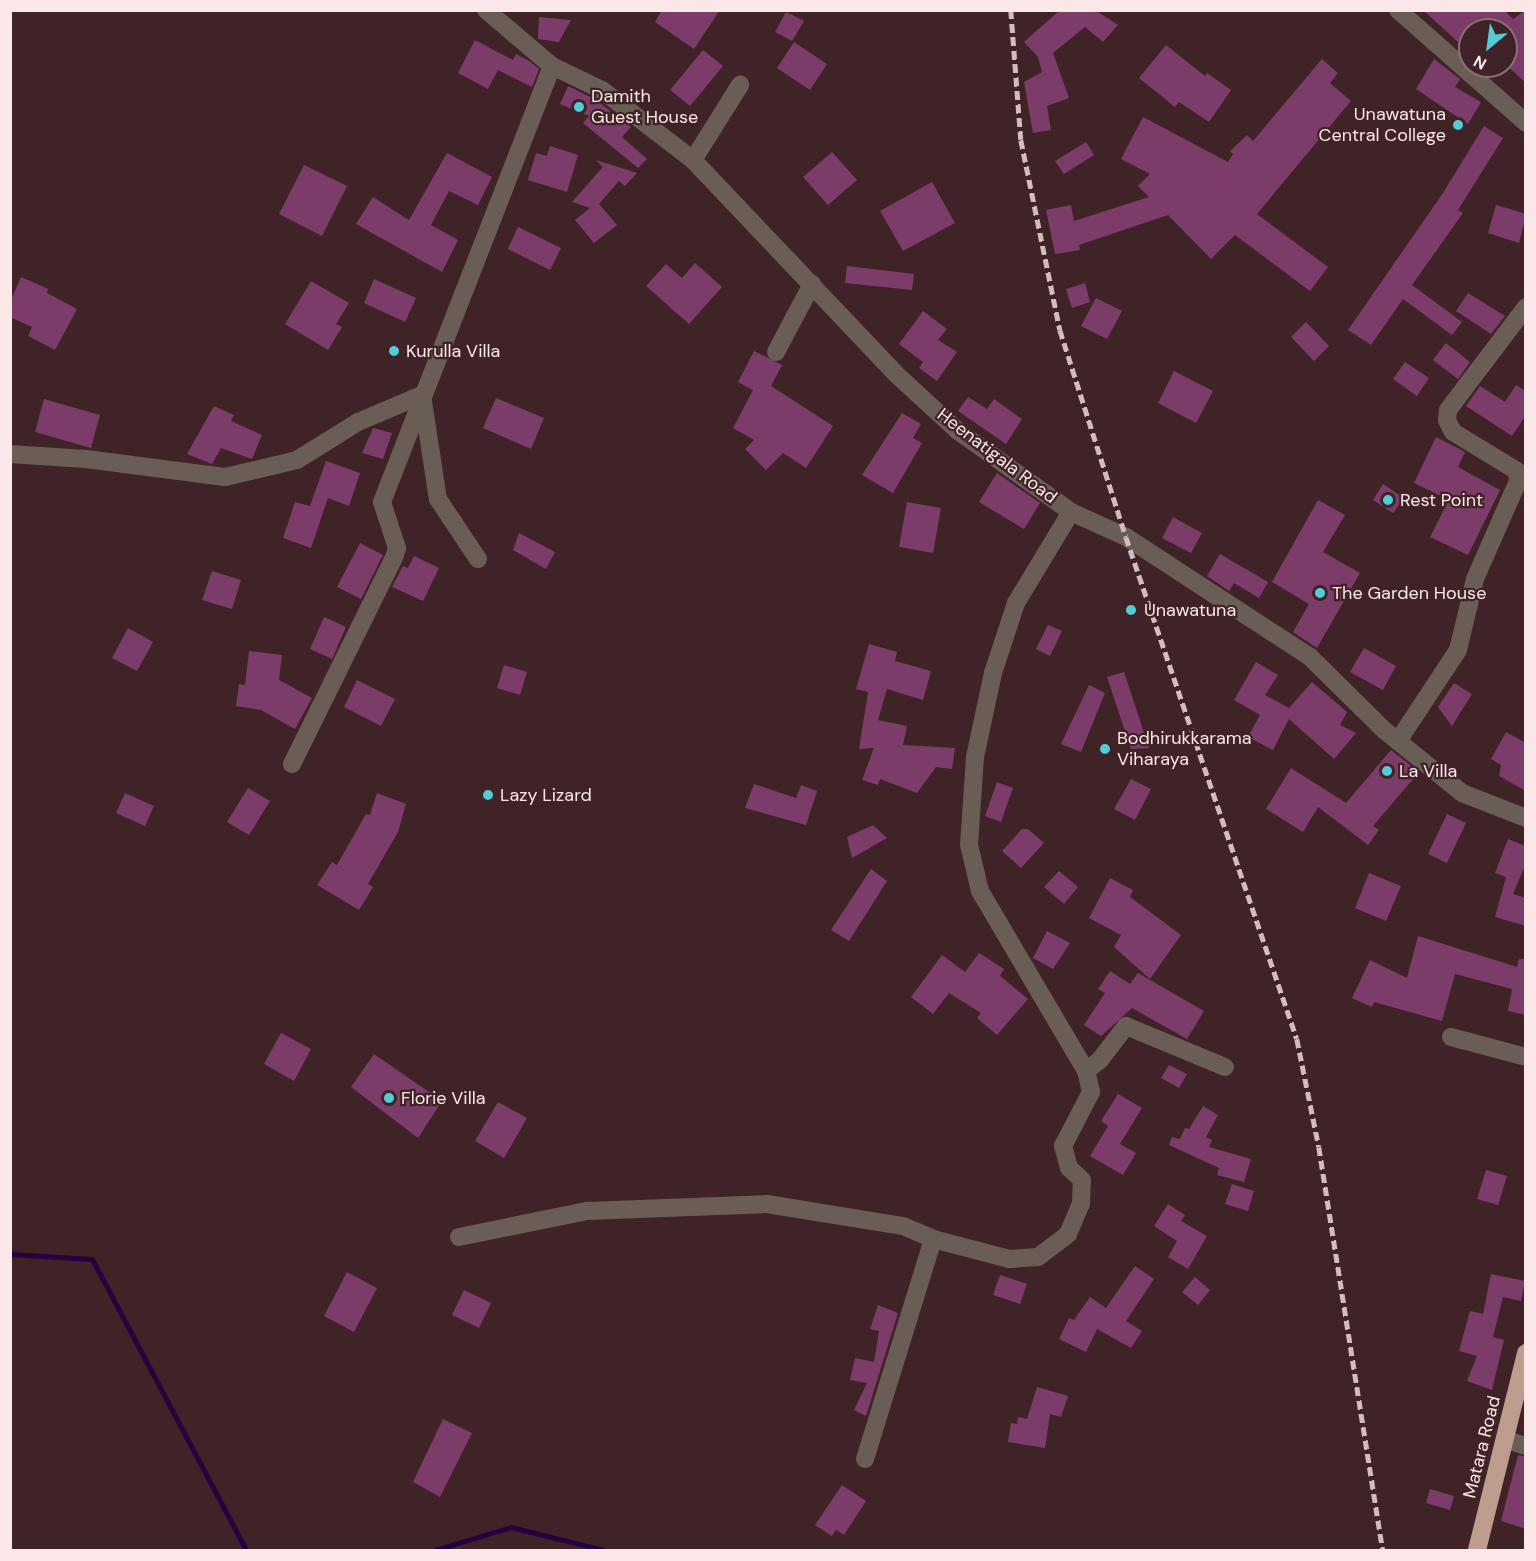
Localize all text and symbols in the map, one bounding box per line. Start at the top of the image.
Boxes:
north arrow [1458,18,1518,78]
text: N [1470,50,1490,74]
place label: Damith Guest House [591,86,698,128]
marker: Damith Guest House [572,100,586,114]
place label: Unawatuna Central College [1319,104,1446,146]
marker: Unawatuna Central College [1451,118,1465,132]
place label: Kurulla Villa [406,340,500,362]
marker: Kurulla Villa [387,344,401,358]
street label: Heenatigala Road [933,404,1061,508]
place label: Rest Point [1400,489,1483,511]
marker: Rest Point [1381,493,1395,507]
place label: The Garden House [1332,582,1486,604]
marker: The Garden House [1313,586,1327,600]
place label: Unawatuna [1144,599,1236,621]
marker: Unawatuna [1122,601,1140,619]
place label: Bodhirukkarama Viharaya [1117,728,1252,771]
marker: Bodhirukkarama Viharaya [1098,742,1112,756]
place label: La Villa [1399,760,1457,782]
marker: La Villa [1380,764,1394,778]
place label: Lazy Lizard [500,784,592,806]
marker: Lazy Lizard [481,788,495,802]
place label: Florie Villa [401,1087,485,1109]
marker: Florie Villa [382,1091,396,1105]
street label: Matara Road [1459,1394,1505,1500]

